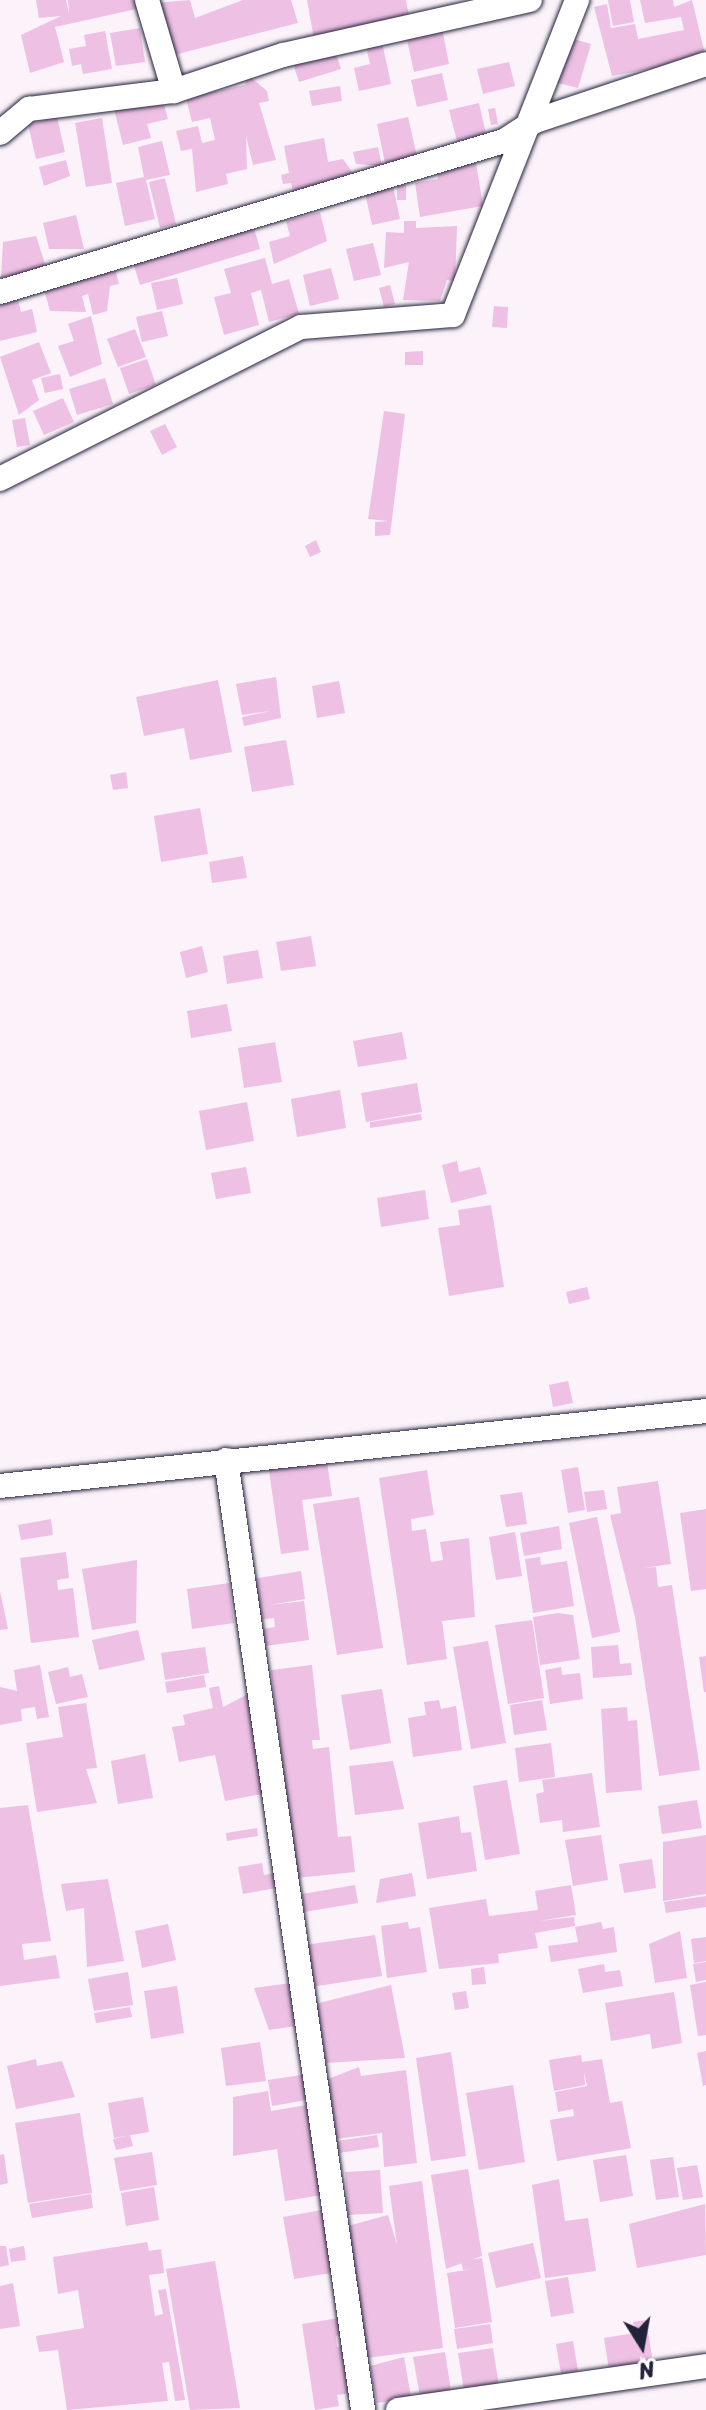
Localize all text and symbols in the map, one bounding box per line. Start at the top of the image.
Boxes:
north arrow [602,2306,682,2386]
text: N [635,2349,658,2391]

